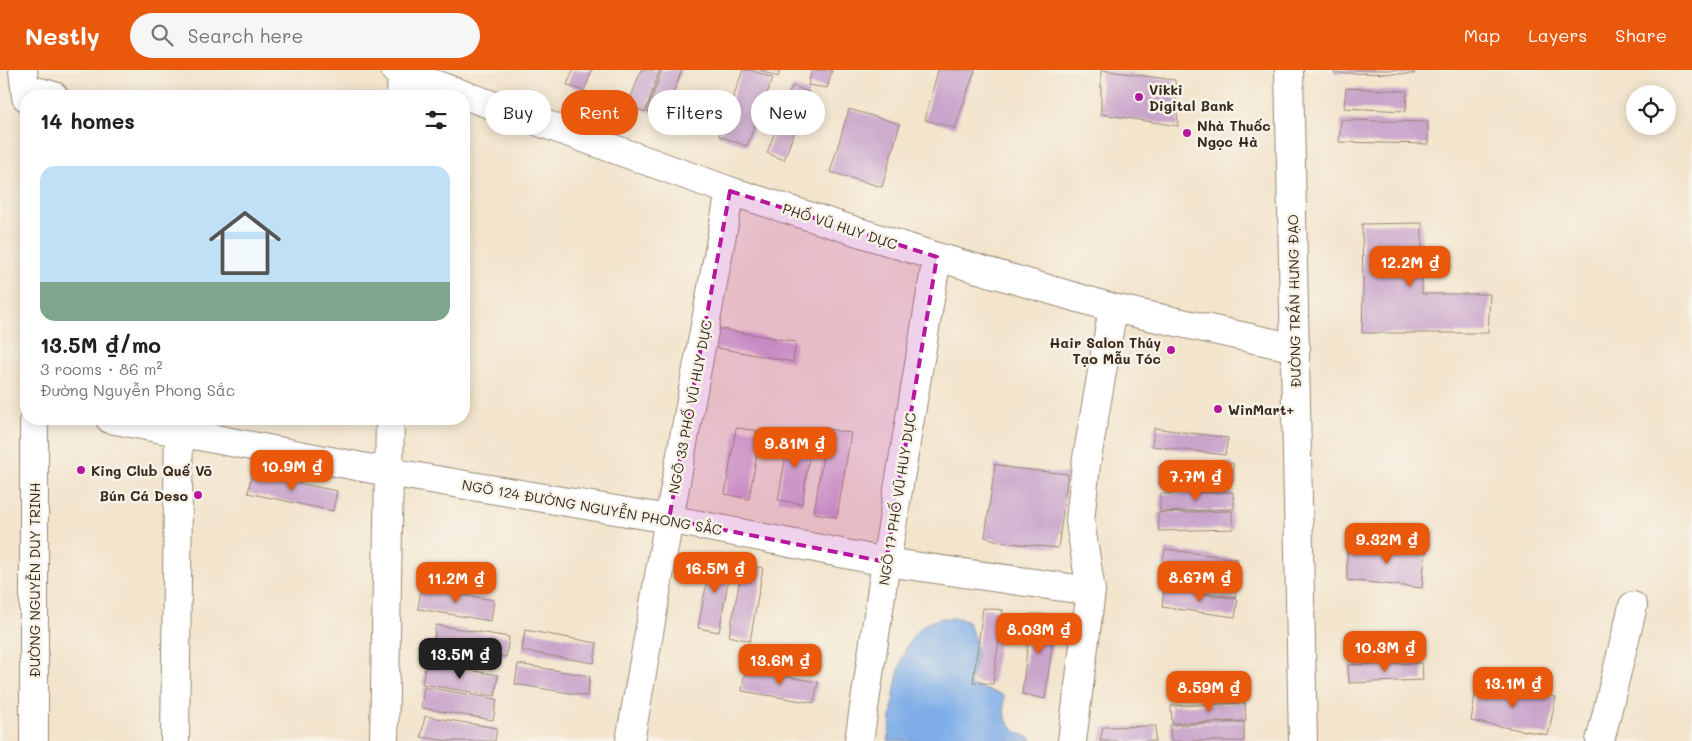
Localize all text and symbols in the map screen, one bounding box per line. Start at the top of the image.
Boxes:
search box [130,13,480,58]
text: Nestly [25,20,100,51]
icon: search [148,21,176,49]
text: Search here [188,23,303,48]
text: Map [1464,23,1500,47]
text: Layers [1528,23,1587,47]
text: Share [1615,23,1667,47]
place label: Vikki Digital Bank [1149,80,1234,115]
map controls [1626,85,1676,135]
button: locate [1626,85,1676,135]
chip: Buy [485,90,551,135]
chip: Rent [561,90,638,135]
chip: Filters [648,90,741,135]
chip: New [751,90,825,135]
marker: Vikki Digital Bank [1133,91,1145,103]
icon: filters [422,106,450,134]
text: 14 homes [40,107,135,134]
place label: Nhà Thuốc Ngọc Hà [1197,116,1271,151]
marker: Nhà Thuốc Ngọc Hà [1181,127,1193,139]
icon: home [200,198,290,288]
street label: PHỐ VŨ HUY DỰC [780,198,900,254]
street label: ĐƯỜNG TRẦN HƯNG ĐẠO [1283,214,1305,388]
pin: 12.2M ₫ [1364,246,1456,288]
text: 12.2M ₫ [1380,251,1440,272]
street label: NGÕ 33 PHỐ VŨ HUY DỰC [664,318,716,496]
text: 13.5M ₫/mo [40,331,161,358]
place label: Hair Salon Thúy Tạo Mẫu Tóc [1049,333,1161,368]
marker: Hair Salon Thúy Tạo Mẫu Tóc [1165,344,1177,356]
text: 3 rooms · 86 m² [40,358,163,379]
text: Đường Nguyễn Phong Sắc [40,379,235,400]
place label: WinMart+ [1228,400,1294,419]
marker: WinMart+ [1212,403,1224,415]
street label: NGÕ 17 PHỐ VŨ HUY DỰC [874,411,920,587]
pin: 9.81M ₫ [749,426,841,469]
text: 9.81M ₫ [764,432,826,453]
pin: 10.9M ₫ [246,450,338,492]
text: 10.9M ₫ [261,455,323,476]
pin: 7.7M ₫ [1155,460,1237,502]
place label: King Club Quế Võ [91,461,213,480]
marker: King Club Quế Võ [75,464,87,476]
text: 7.7M ₫ [1170,465,1222,486]
street label: NGÕ 124 ĐƯỜNG NGUYỄN PHONG SẮC [461,475,723,539]
street label: ĐƯỜNG NGUYỄN DUY TRINH [25,483,44,677]
place label: Bún Cá Deso [100,486,188,505]
marker: Bún Cá Deso [192,489,204,501]
pin: 9.32M ₫ [1341,522,1433,565]
text: 9.32M ₫ [1356,528,1418,549]
pin: 16.5M ₫ [669,552,761,594]
text: 16.5M ₫ [685,557,745,578]
pin: 8.67M ₫ [1154,560,1246,603]
pin: 11.2M ₫ [410,562,502,604]
text: 8.67M ₫ [1169,566,1231,587]
text: 11.2M ₫ [427,567,485,588]
pin: 8.03M ₫ [993,612,1085,655]
text: 8.03M ₫ [1007,618,1071,639]
pin: 10.3M ₫ [1339,630,1431,673]
text: 10.3M ₫ [1354,636,1416,657]
pin: 13.5M ₫ [414,638,506,680]
text: 13.5M ₫ [430,643,490,664]
pin: 13.6M ₫ [734,644,826,686]
text: 13.6M ₫ [750,649,810,670]
pin: 13.1M ₫ [1467,666,1559,709]
pin: 8.59M ₫ [1163,670,1255,713]
text: 13.1M ₫ [1484,672,1542,693]
text: 8.59M ₫ [1177,676,1241,697]

